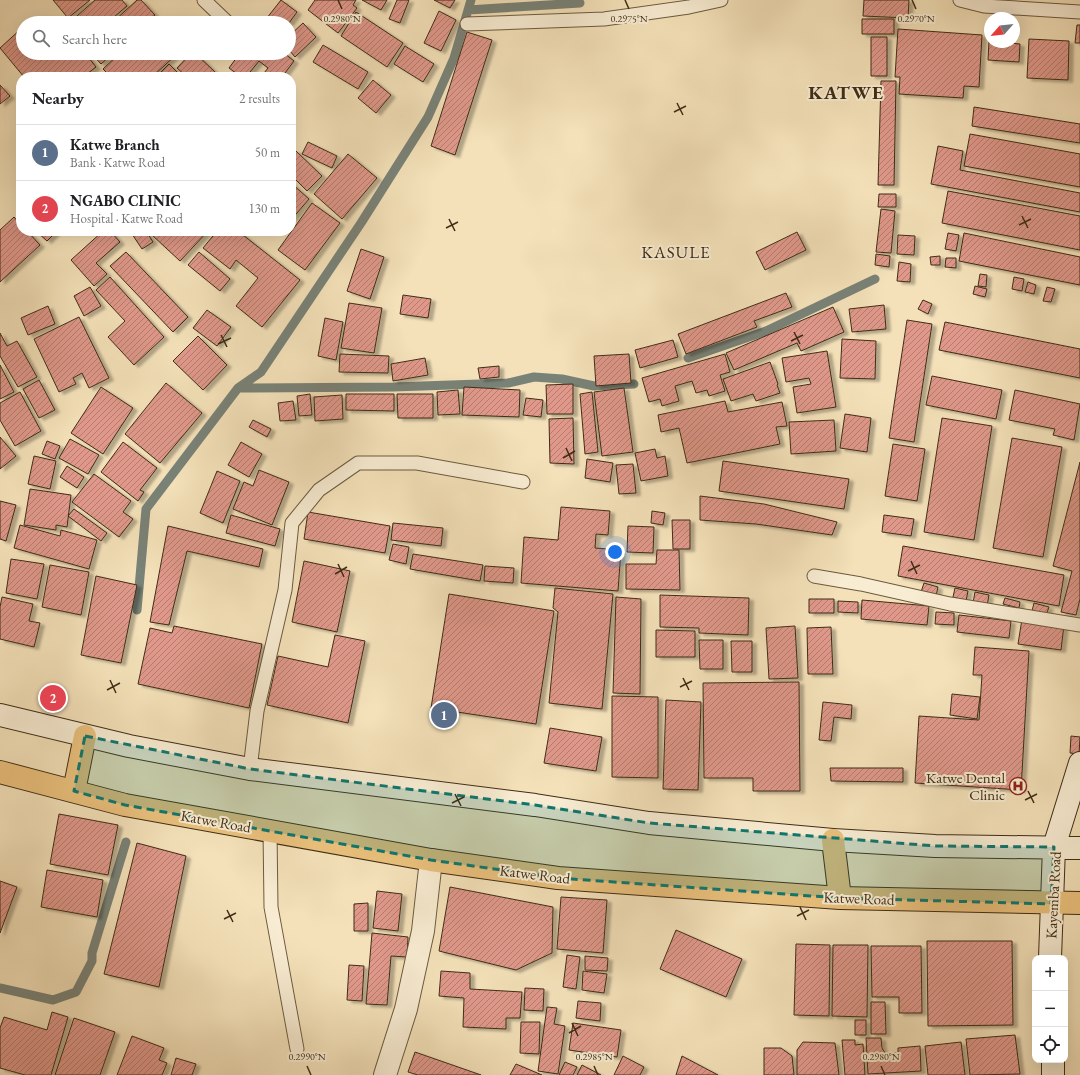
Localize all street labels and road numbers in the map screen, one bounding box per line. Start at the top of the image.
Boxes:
street label: Katwe Road [179,805,253,837]
street label: Kayemba Road [1041,850,1065,939]
street label: Katwe Road [499,860,572,888]
street label: Katwe Road [823,887,895,909]

